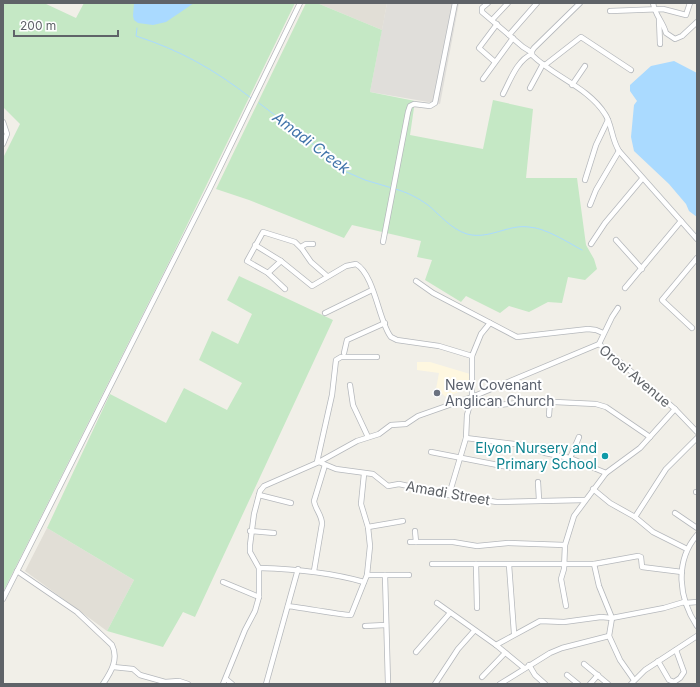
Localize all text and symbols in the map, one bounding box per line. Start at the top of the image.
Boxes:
scale bar [14,12,118,38]
text: 200 m [20,18,56,33]
water label: Amadi Creek [268,107,354,178]
street label: Orosi Avenue [596,341,675,410]
place label: New Covenant Anglican Church [445,376,555,409]
marker: New Covenant Anglican Church [432,388,442,398]
place label: Elyon Nursery and Primary School [475,439,597,472]
marker: Elyon Nursery and Primary School [600,451,610,461]
street label: Amadi Street [405,477,492,508]

